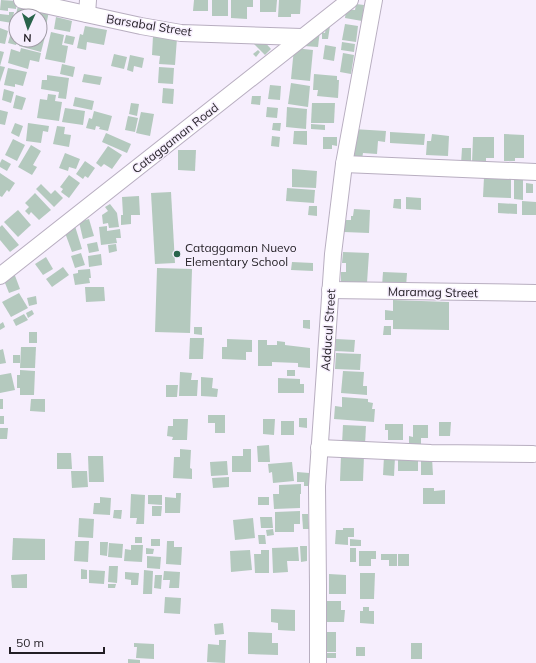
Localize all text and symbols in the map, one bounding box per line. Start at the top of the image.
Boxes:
north arrow [8,8,48,48]
street label: Barsabal Street [105,11,193,39]
text: N [23,31,32,45]
street label: Cataggaman Road [129,100,221,176]
place label: Cataggaman Nuevo Elementary School [185,240,297,269]
marker: Cataggaman Nuevo Elementary School [172,249,182,259]
street label: Maramag Street [388,284,478,300]
street label: Adducul Street [318,289,338,371]
scale bar [10,629,104,655]
text: 50 m [16,635,44,650]

